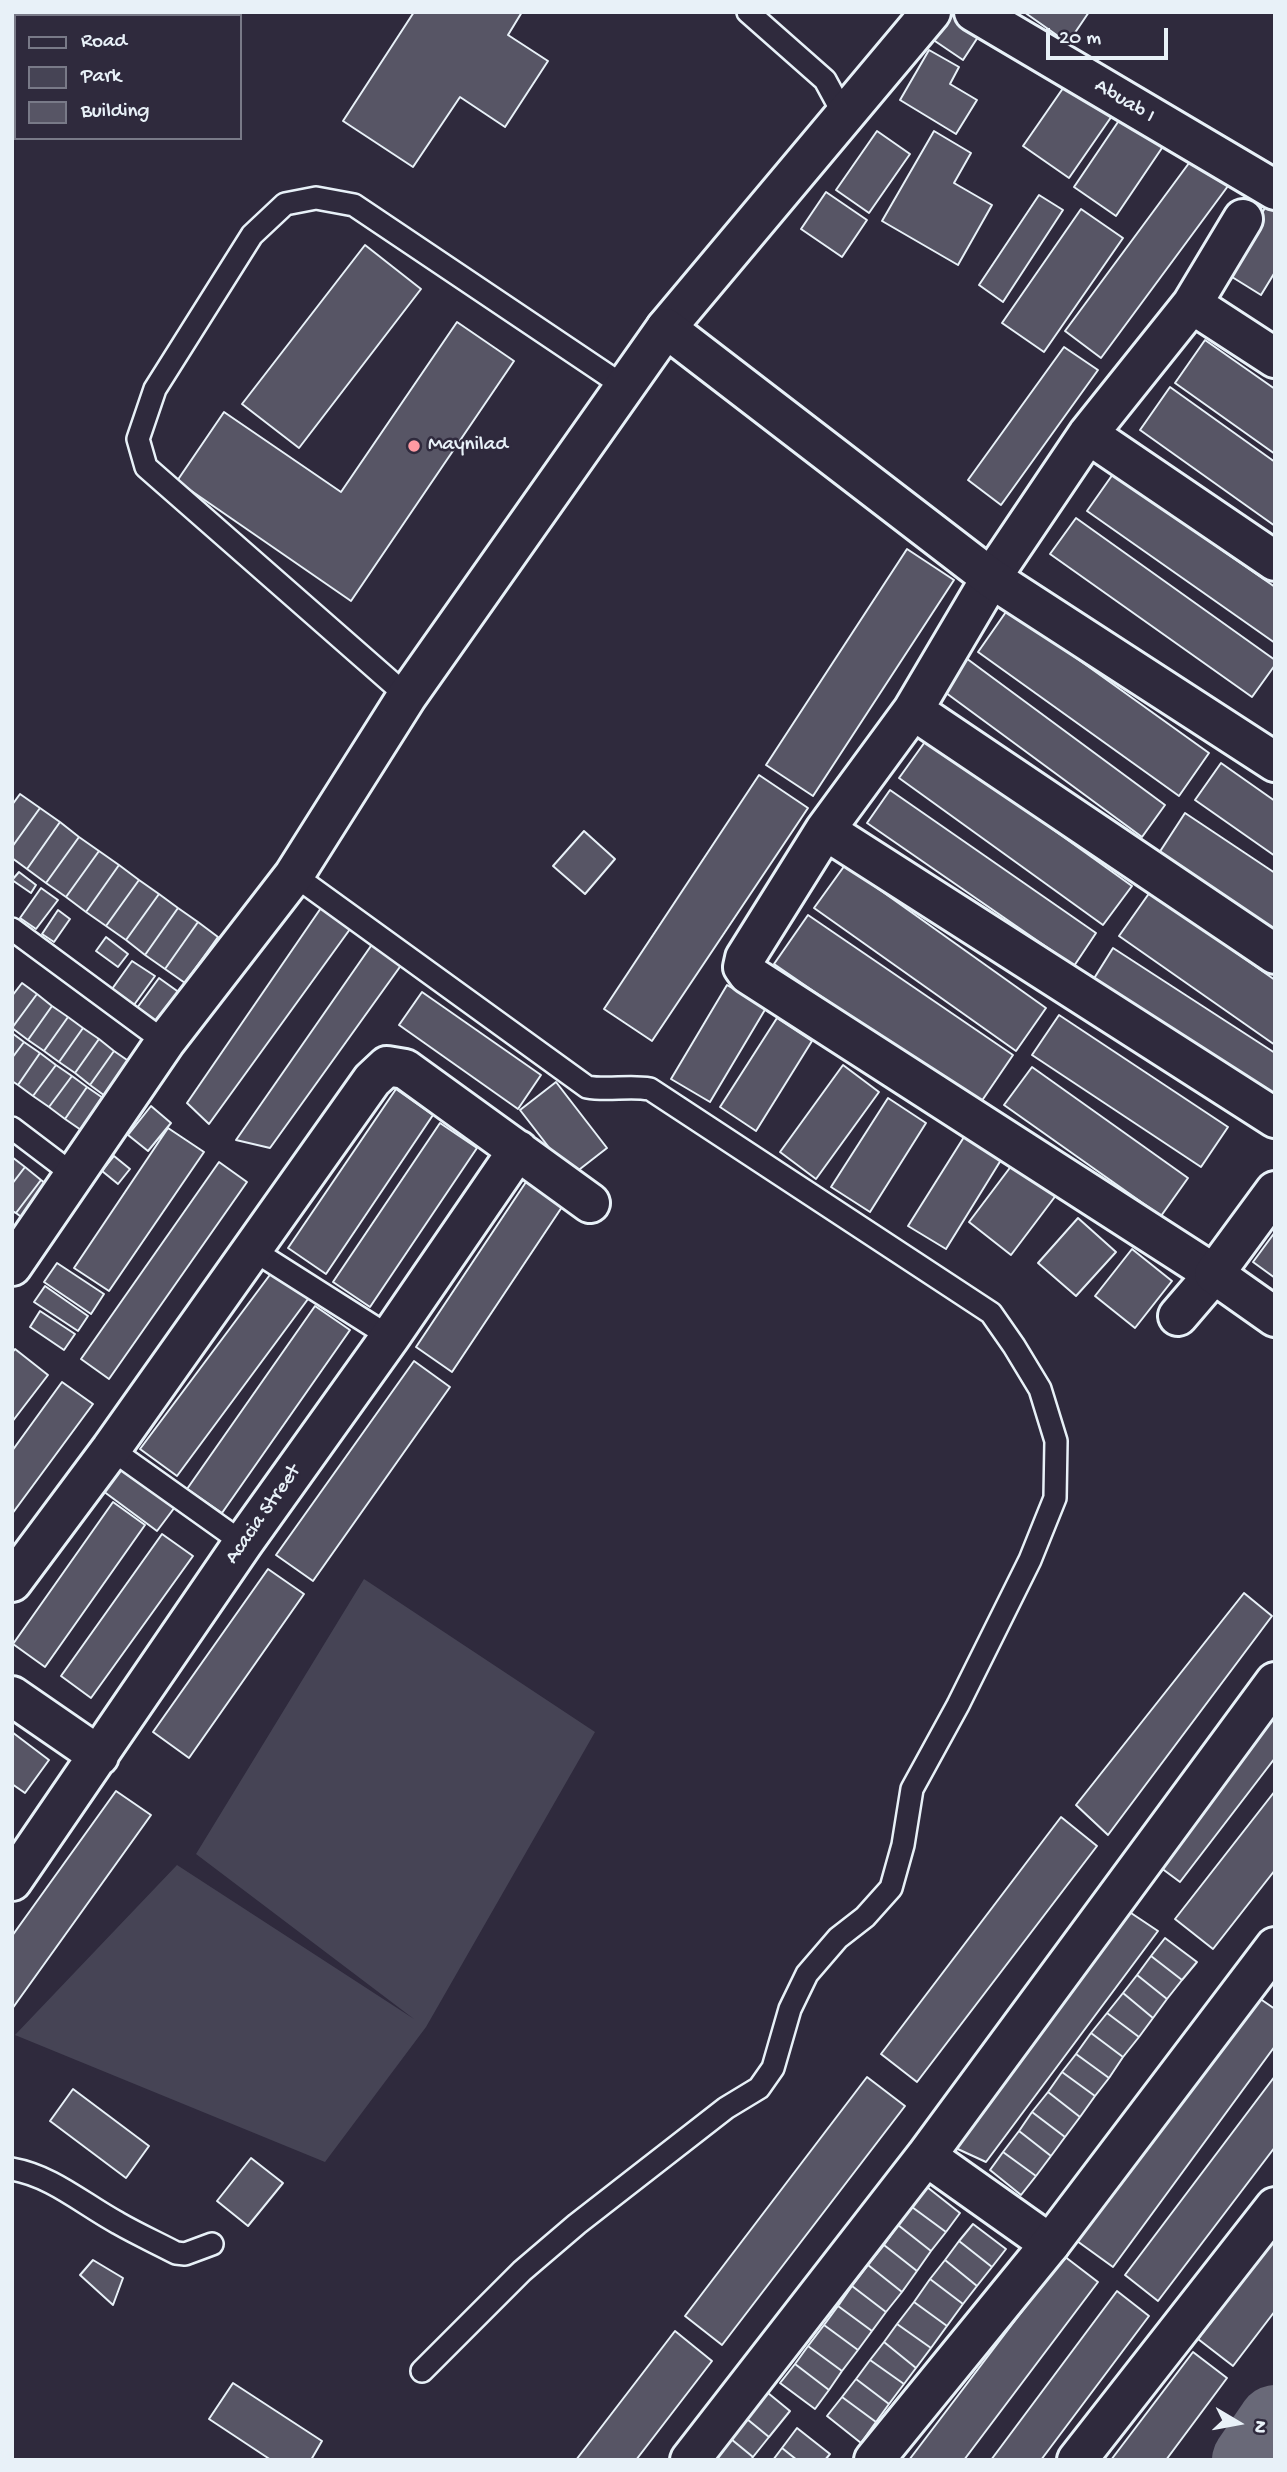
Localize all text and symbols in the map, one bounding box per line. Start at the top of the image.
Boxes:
legend [14,14,242,140]
scale bar [1049,14,1172,58]
text: 20 m [1059,27,1101,52]
text: Road [81,30,127,55]
text: Park [81,65,121,90]
street label: Abuab I [1089,74,1159,130]
text: Building [81,100,150,125]
place label: Maynilad [428,433,508,459]
marker: Maynilad [406,438,422,454]
street label: Acacia Street [221,1460,307,1570]
north arrow [1203,2388,1273,2458]
text: N [1247,2419,1272,2435]

